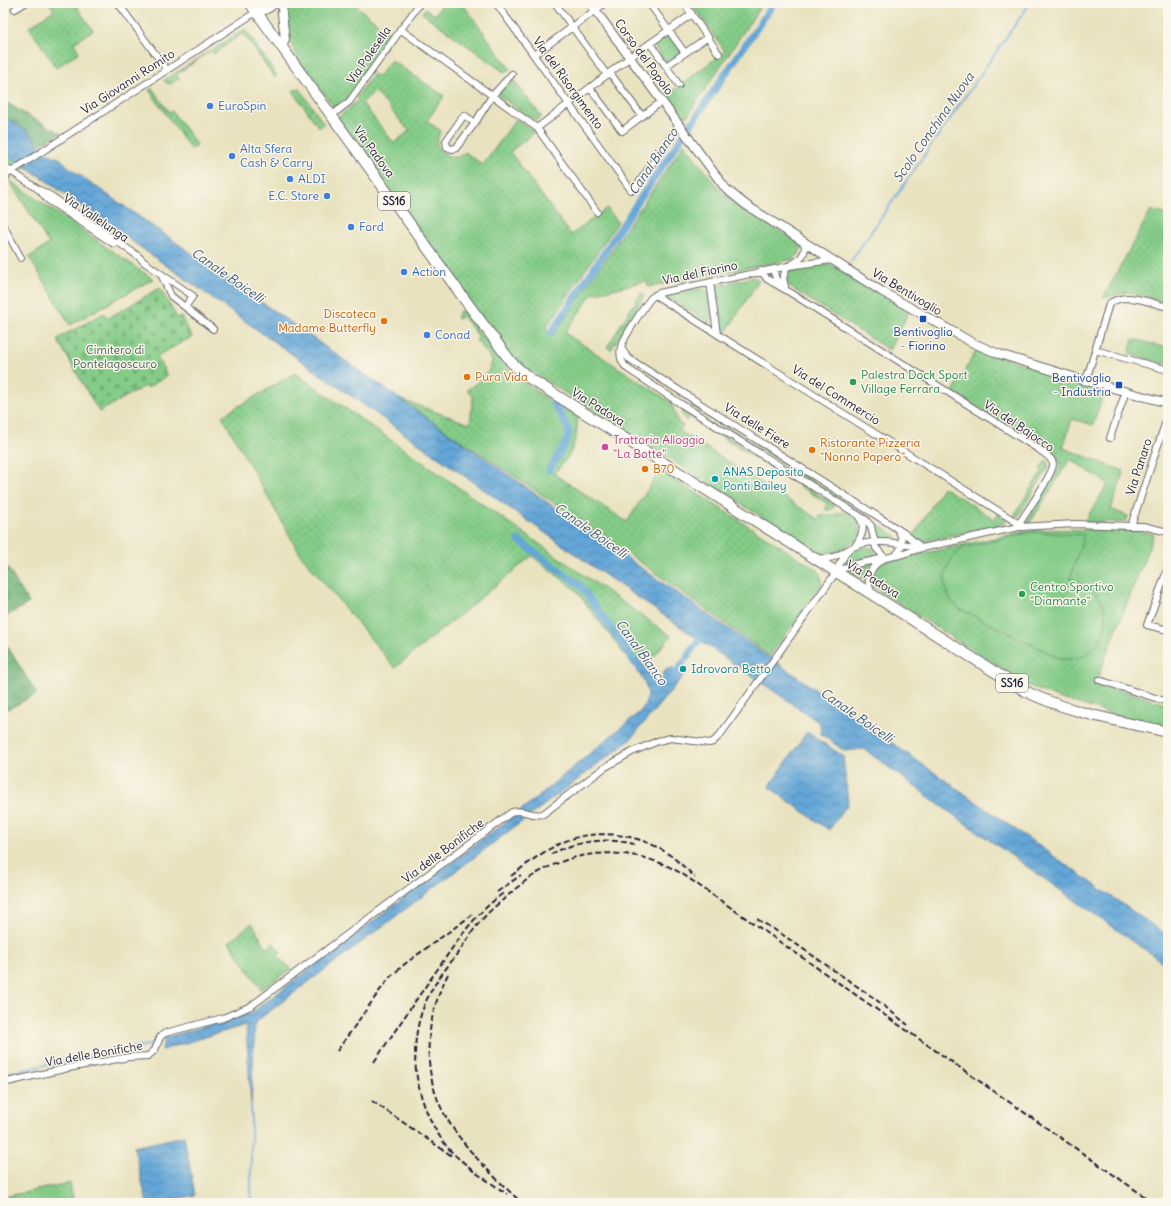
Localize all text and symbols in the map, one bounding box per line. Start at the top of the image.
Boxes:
street label: Corso del Popolo [612,16,677,98]
street label: Via Polesella [343,23,394,86]
street label: Via del Risorgimento [530,34,607,132]
street label: Via Giovanni Romito [78,46,177,117]
water label: Scolo Conchina Nuova [889,69,978,185]
place label: EuroSpin [218,98,266,113]
marker: EuroSpin [205,101,215,111]
street label: Via Padova [351,123,398,181]
water label: Canal Bianco [625,124,682,198]
place label: Alta Sfera Cash & Carry [240,141,313,170]
marker: Alta Sfera Cash & Carry [227,151,237,161]
place label: ALDI [298,171,326,186]
marker: ALDI [285,174,295,184]
place label: E.C. Store [268,188,319,203]
street label: Via Vallelunga [61,190,132,245]
marker: E.C. Store [322,191,332,201]
road number: SS16 [378,192,410,210]
place label: Ford [359,219,384,234]
marker: Ford [346,222,356,232]
water label: Canale Boicelli [188,244,269,308]
street label: Via del Fiorino [661,257,739,288]
place label: Action [412,264,446,279]
street label: Via Bentivoglio [869,265,945,319]
marker: Action [399,267,409,277]
place label: Discoteca Madame Butterfly [278,306,376,335]
marker: Bentivoglio - Fiorino [918,314,928,324]
marker: Discoteca Madame Butterfly [379,316,389,326]
place label: Bentivoglio - Fiorino [893,324,953,353]
place label: Conad [435,327,470,342]
marker: Conad [422,330,432,340]
park label: Cimitero di Pontelagoscuro [73,342,157,371]
street label: Via del Commercio [789,361,883,428]
place label: Palestra Dock Sport Village Ferrara [861,367,967,396]
place label: Pura Vida [475,369,528,384]
place label: Bentivoglio - Industria [1052,370,1111,399]
marker: Pura Vida [462,372,472,382]
marker: Palestra Dock Sport Village Ferrara [848,377,858,387]
marker: Bentivoglio - Industria [1114,380,1124,390]
street label: Via Padova [569,384,628,429]
street label: Via del Bajocco [981,397,1058,455]
street label: Via delle Fiere [721,399,793,452]
place label: Trattoria Alloggio "La Botte" [613,432,705,461]
place label: Ristorante Pizzeria "Nonno Papero" [820,435,920,464]
street label: Via Panaro [1122,436,1155,497]
marker: Trattoria Alloggio "La Botte" [600,442,610,452]
marker: Ristorante Pizzeria "Nonno Papero" [807,445,817,455]
place label: B70 [653,461,675,476]
marker: B70 [640,464,650,474]
place label: ANAS Deposito Ponti Bailey [723,464,804,493]
marker: ANAS Deposito Ponti Bailey [710,474,720,484]
water label: Canale Boicelli [551,499,632,563]
street label: Via Padova [844,556,903,601]
place label: Centro Sportivo "Diamante" [1030,579,1114,608]
marker: Centro Sportivo "Diamante" [1017,589,1027,599]
water label: Canal Bianco [612,616,672,689]
place label: Idrovora Betto [691,661,771,676]
marker: Idrovora Betto [678,664,688,674]
road number: SS16 [996,674,1028,692]
water label: Canale Boicelli [817,684,898,748]
street label: Via delle Bonifiche [399,815,487,886]
street label: Via delle Bonifiche [44,1038,144,1069]

